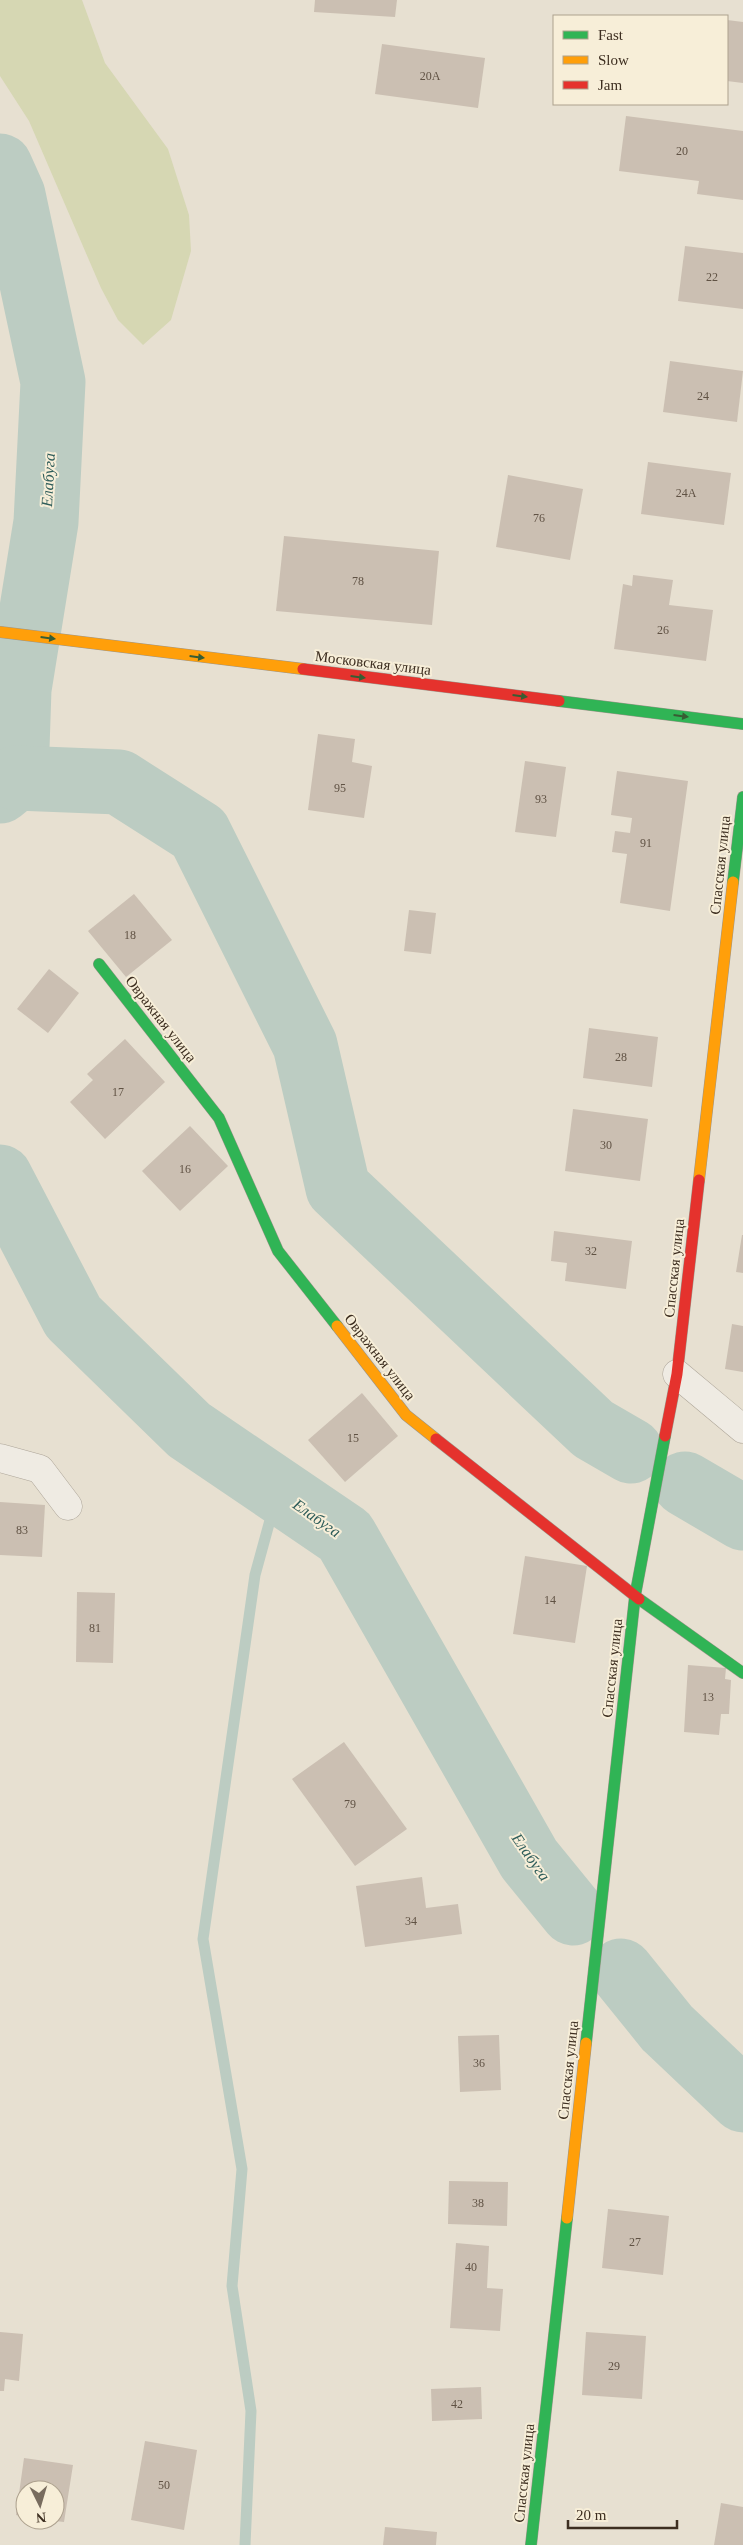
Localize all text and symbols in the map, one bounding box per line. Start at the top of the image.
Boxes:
legend [553,15,728,105]
text: Fast [598,27,624,43]
text: Slow [598,52,629,68]
house number: 20А [420,69,441,83]
text: Jam [598,77,622,93]
house number: 20 [676,144,688,158]
house number: 22 [706,270,718,284]
house number: 24 [697,389,709,403]
water label: Елабуга [38,453,59,509]
house number: 24А [676,486,697,500]
house number: 76 [533,511,545,525]
house number: 78 [352,574,364,588]
house number: 26 [657,623,669,637]
one-way arrow [41,634,57,642]
street label: Московская улица [314,648,432,678]
one-way arrow [189,653,205,661]
one-way arrow [351,673,367,681]
one-way arrow [512,692,528,700]
one-way arrow [673,712,689,720]
house number: 95 [334,781,346,795]
house number: 93 [535,792,547,806]
street label: Спасская улица [707,814,733,915]
house number: 91 [640,836,652,850]
house number: 18 [124,928,136,942]
street label: Овражная улица [122,973,200,1065]
house number: 28 [615,1050,627,1064]
house number: 17 [112,1085,124,1099]
house number: 30 [600,1138,612,1152]
house number: 16 [179,1162,191,1176]
street label: Спасская улица [661,1217,687,1318]
house number: 32 [585,1244,597,1258]
street label: Овражная улица [341,1311,419,1403]
house number: 15 [347,1431,359,1445]
water label: Елабуга [289,1495,344,1541]
house number: 83 [16,1523,28,1537]
house number: 14 [544,1593,556,1607]
street label: Спасская улица [599,1617,625,1718]
house number: 81 [89,1621,101,1635]
house number: 13 [702,1690,714,1704]
house number: 79 [344,1797,356,1811]
water label: Елабуга [507,1829,553,1885]
house number: 34 [405,1914,417,1928]
street label: Спасская улица [555,2019,581,2120]
house number: 36 [473,2056,485,2070]
house number: 38 [472,2196,484,2210]
house number: 27 [629,2235,641,2249]
house number: 40 [465,2260,477,2274]
house number: 29 [608,2359,620,2373]
house number: 42 [451,2397,463,2411]
street label: Спасская улица [511,2422,537,2523]
house number: 50 [158,2478,170,2492]
north arrow [15,2480,65,2530]
scale bar [568,2498,677,2530]
text: 20 m [576,2507,607,2523]
text: N [35,2510,47,2525]

